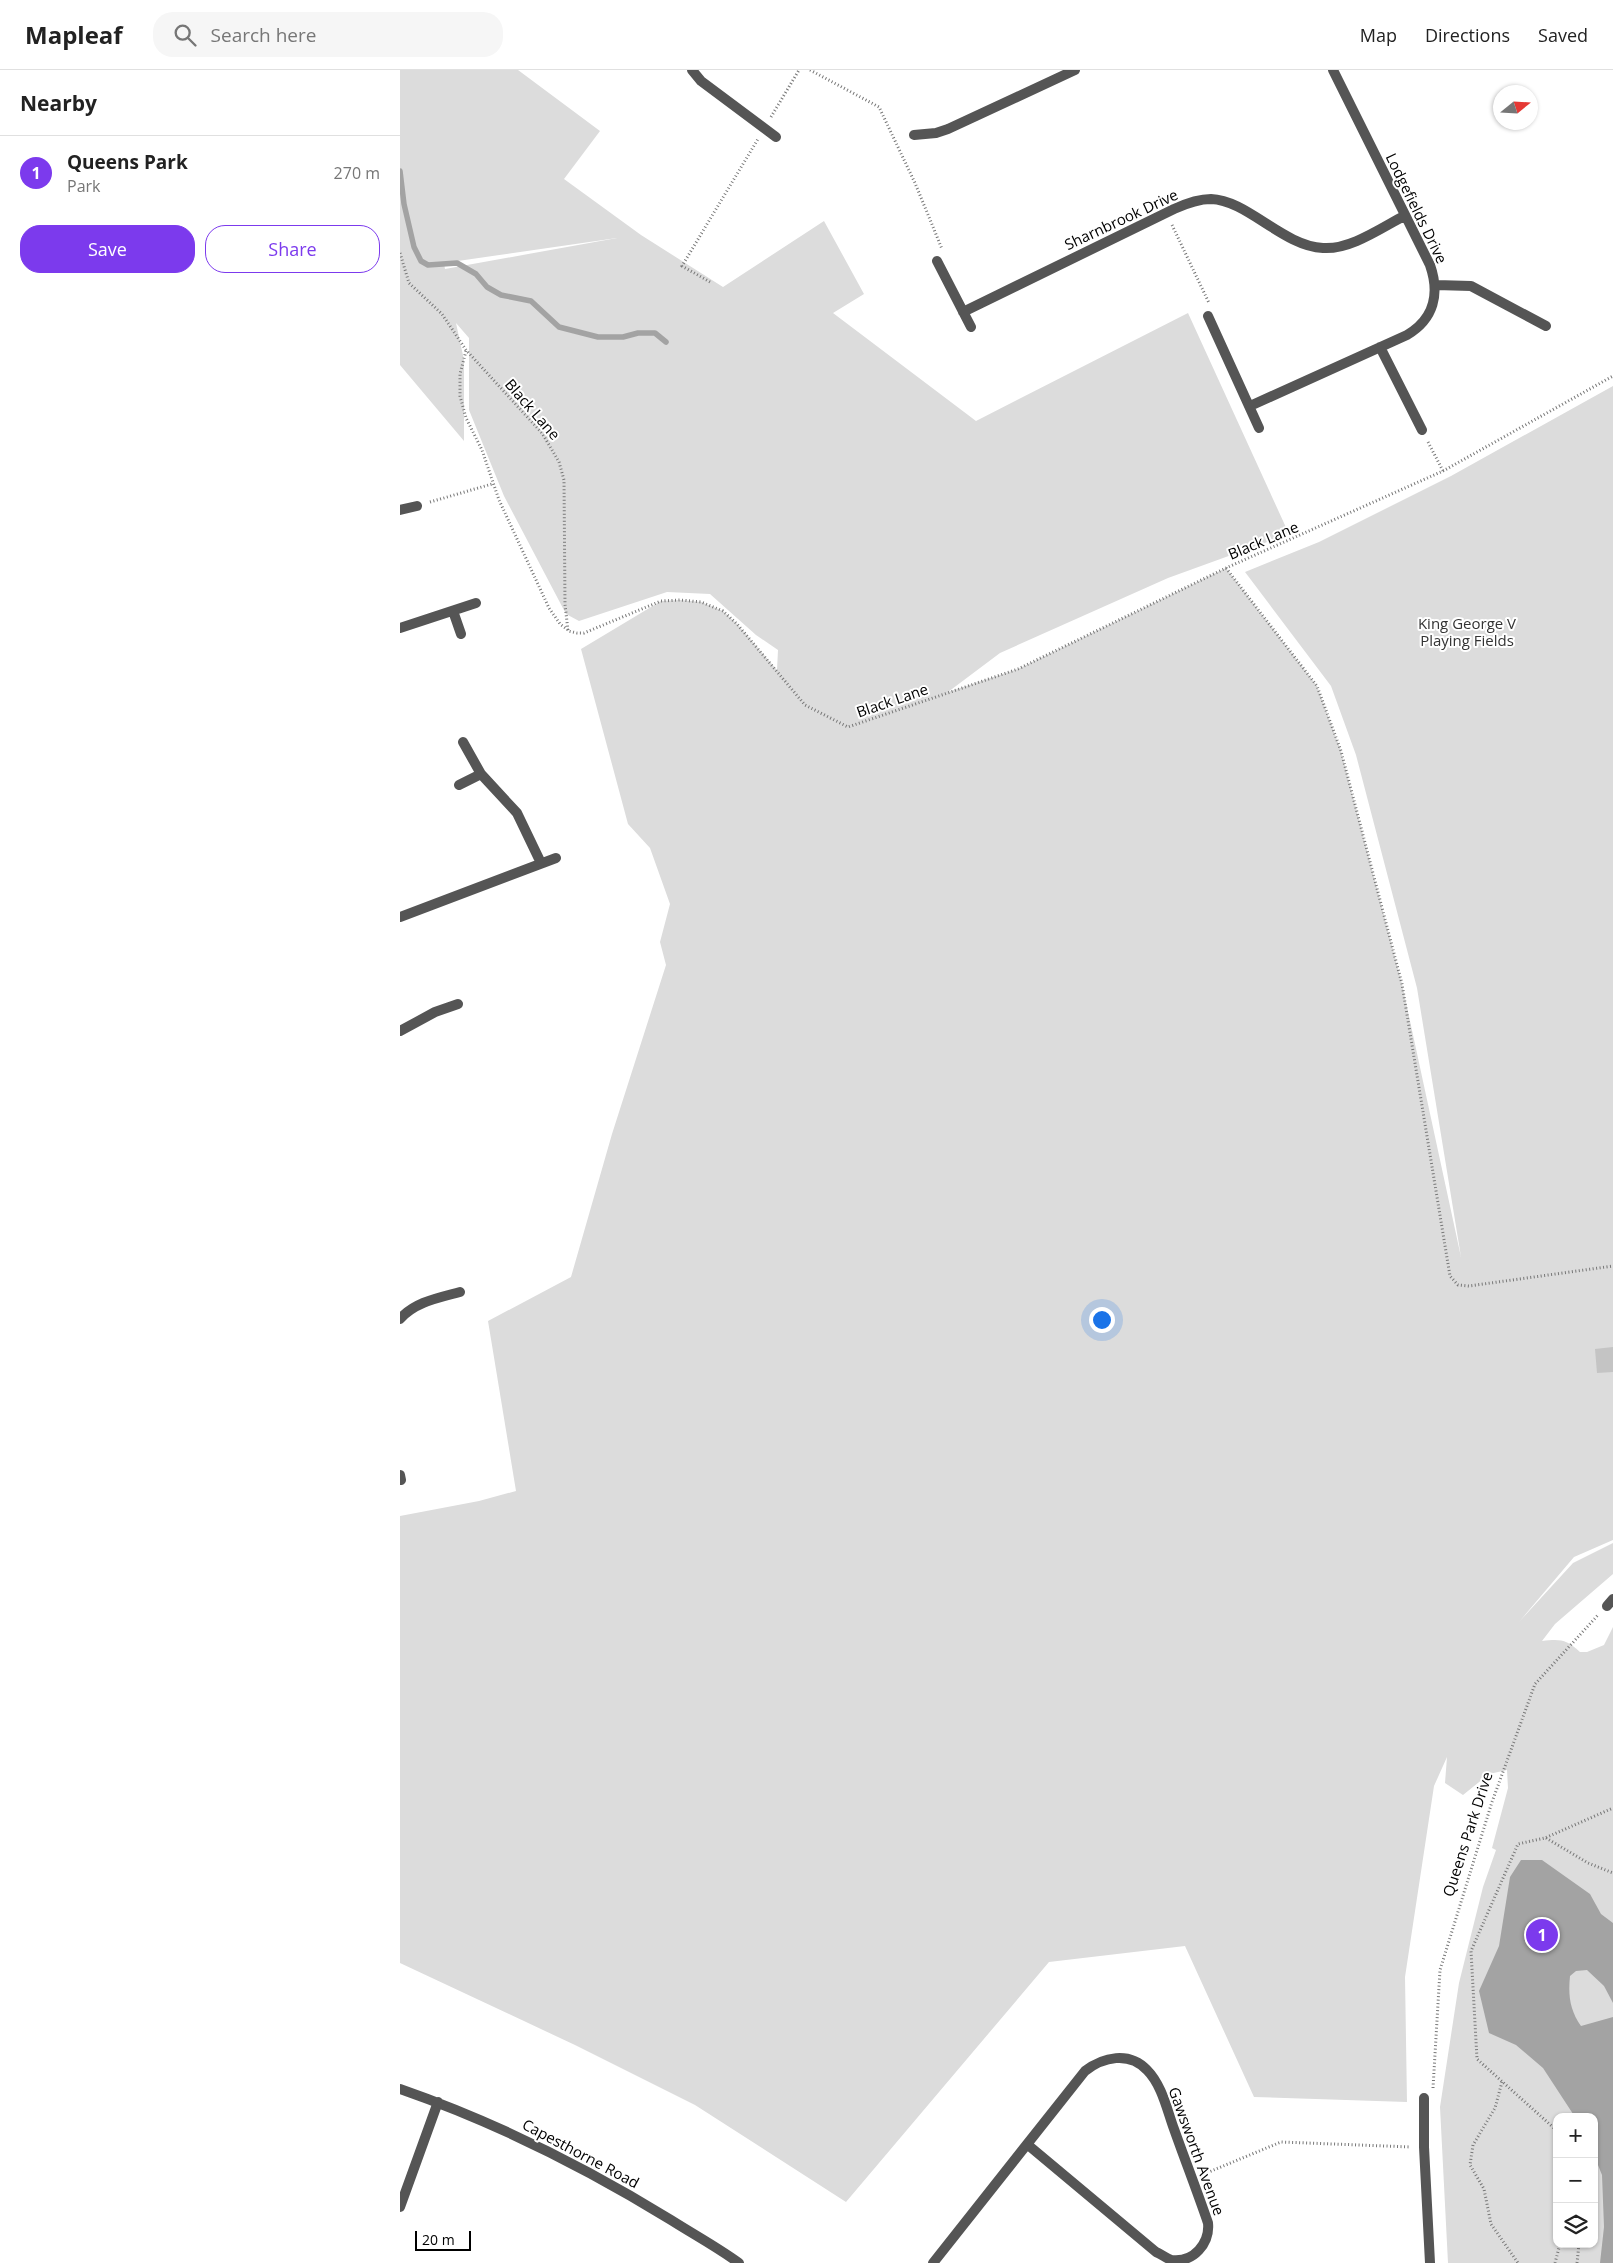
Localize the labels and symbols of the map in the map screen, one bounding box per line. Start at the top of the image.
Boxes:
north arrow [1493,85,1538,130]
street label: Lodgefields Drive [1382,149,1452,267]
street label: Sharnbrook Drive [1061,184,1181,254]
street label: Black Lane [501,374,565,444]
street label: Black Lane [1225,516,1301,564]
park label: King George V Playing Fields [1418,613,1516,650]
street label: Black Lane [853,678,931,722]
your location [1089,1307,1115,1333]
street label: Queens Park Drive [1437,1769,1497,1899]
pin: 1 [1526,1916,1558,1954]
street label: Gawsworth Avenue [1164,2084,1230,2218]
street label: Capesthorne Road [519,2114,643,2192]
scale bar [415,2228,471,2251]

